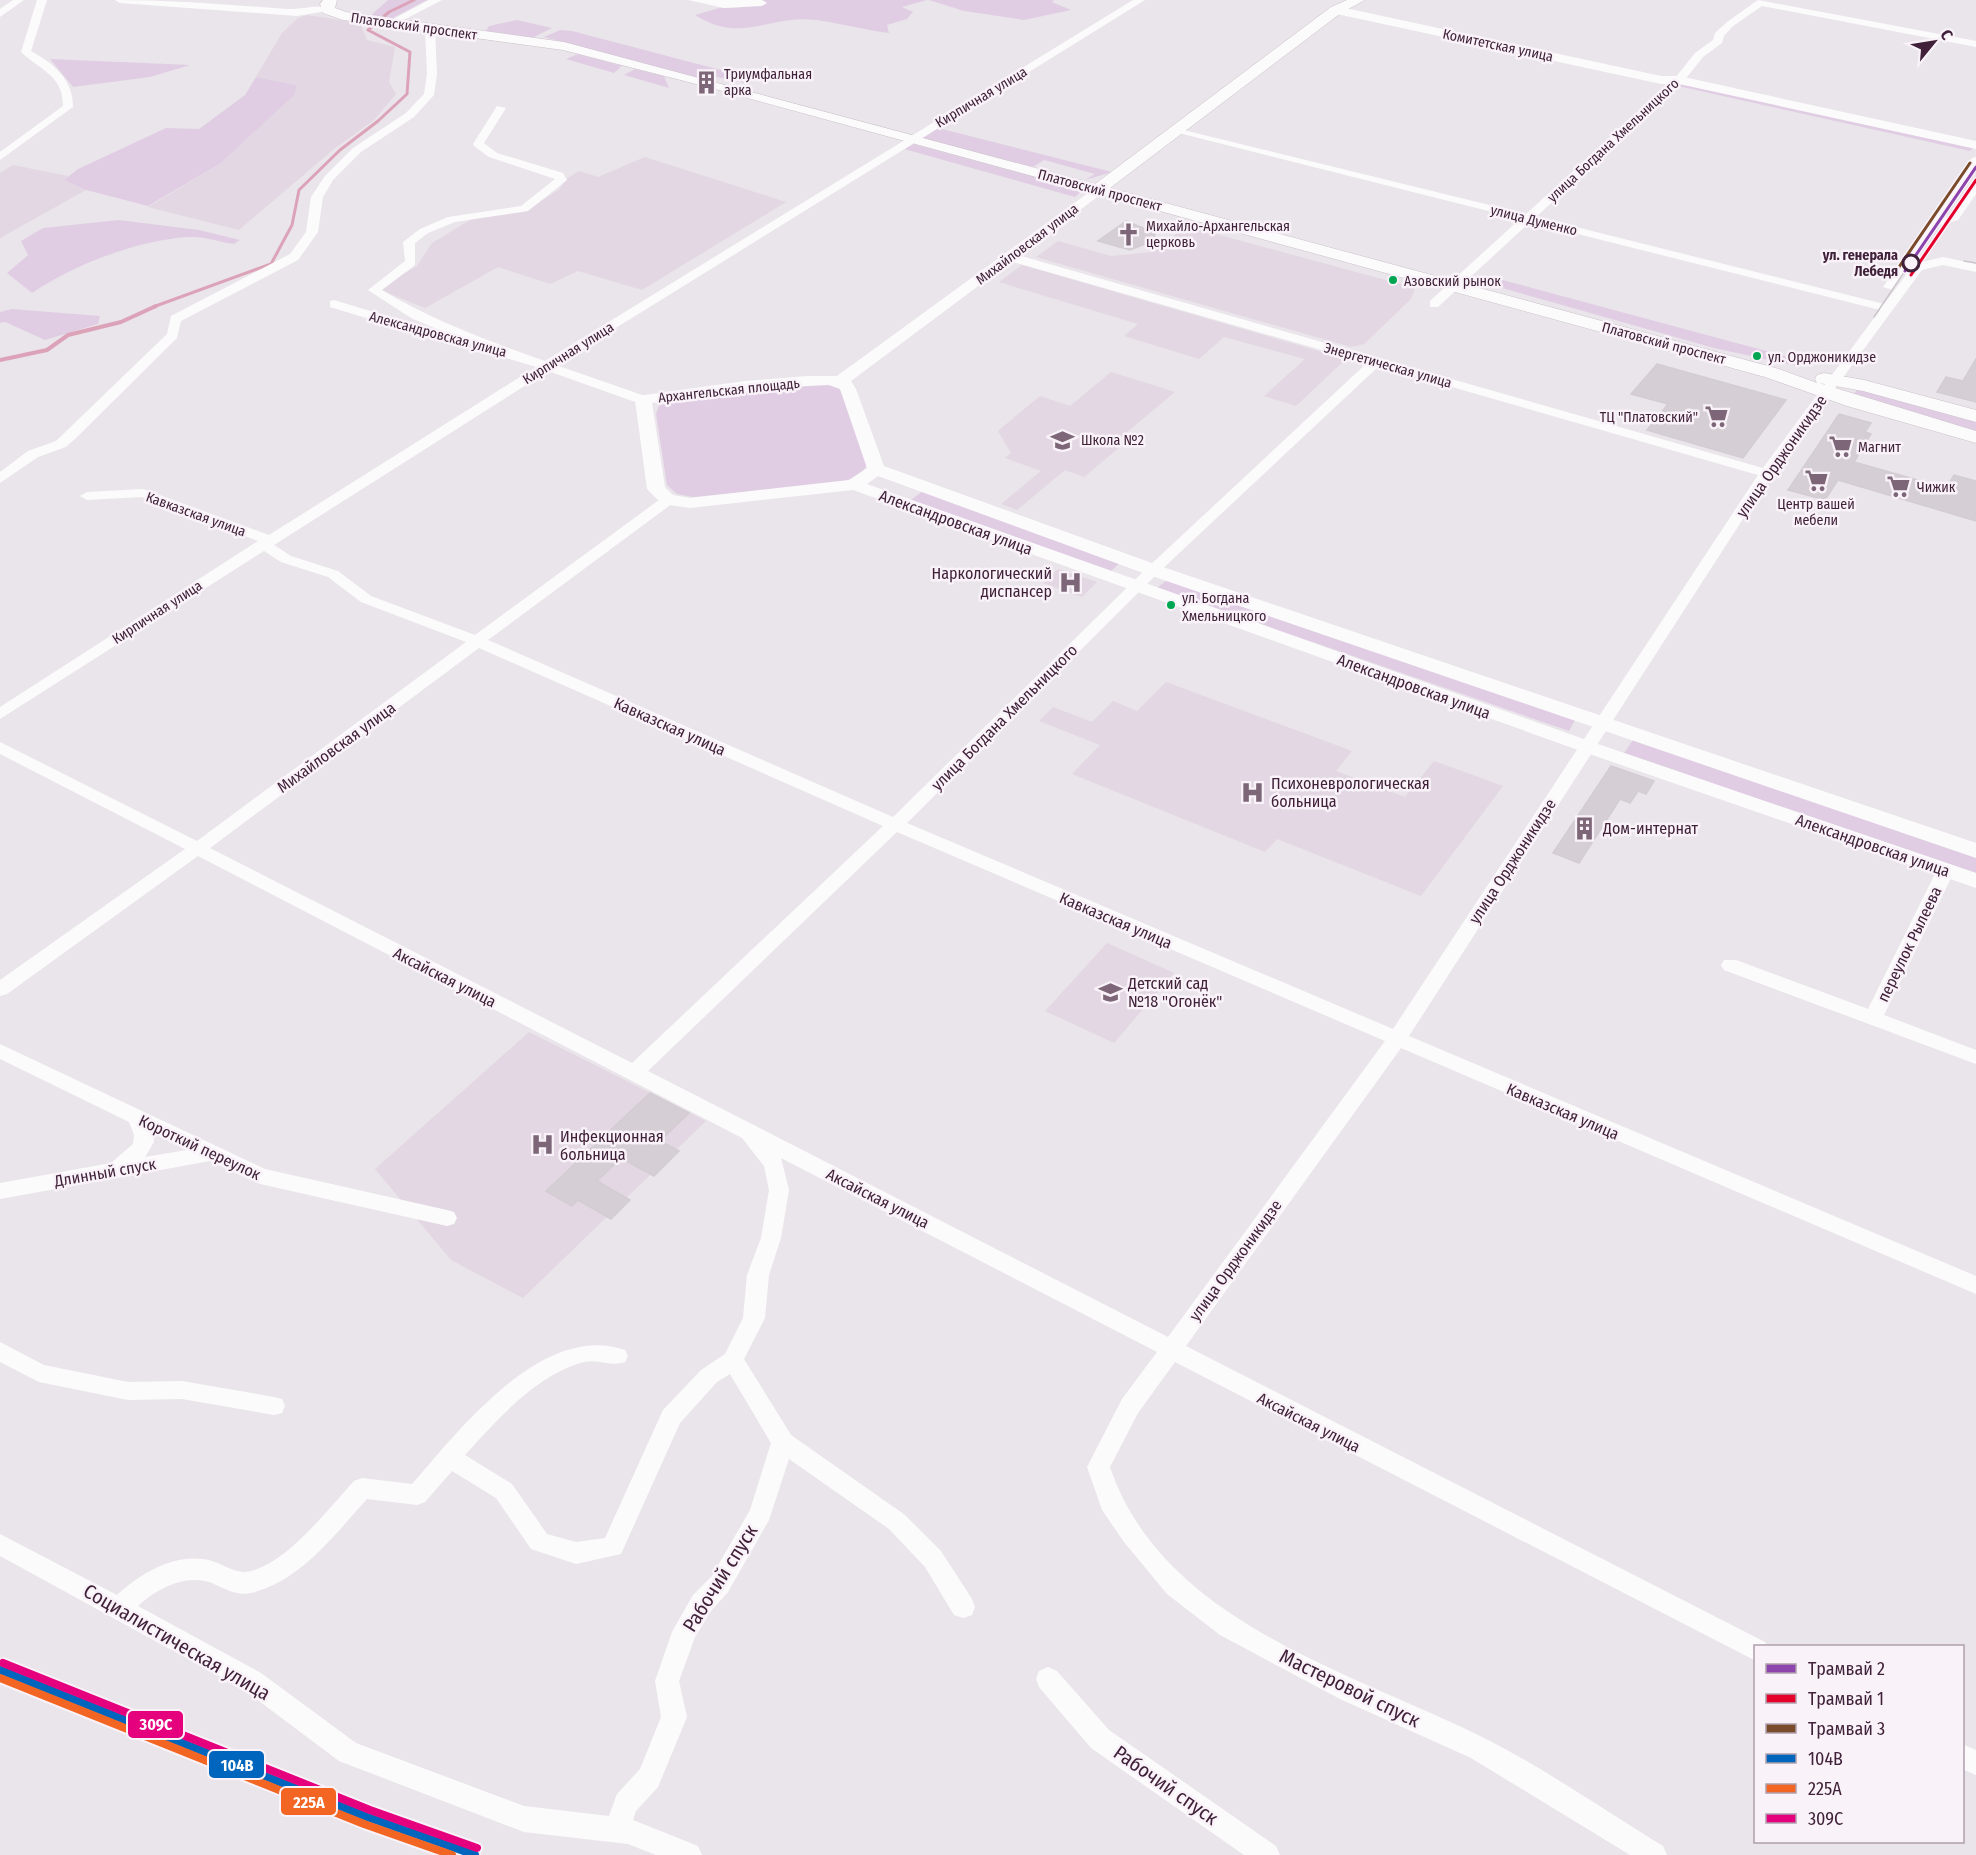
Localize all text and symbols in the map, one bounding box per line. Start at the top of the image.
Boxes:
street label: Платовский проспект [350,9,479,44]
north arrow [1904,12,1964,72]
street label: Комитетская улица [1441,25,1555,66]
text: С [1936,26,1957,44]
street label: Кирпичная улица [932,63,1030,131]
place label: Триумфальная арка [724,66,812,99]
building icon: Триумфальная арка [693,69,719,95]
street label: улица Богдана Хмельницкого [1544,75,1683,206]
street label: Платовский проспект [1036,166,1164,215]
street label: Михайловская улица [973,200,1082,288]
street label: улица Думенко [1489,201,1579,239]
place label: Михайло-Архангельская церковь [1146,218,1290,251]
church icon: Михайло-Архангельская церковь [1115,221,1141,247]
place label: ул. генерала Лебедя [1822,247,1898,280]
marker: ул. генерала Лебедя [1902,254,1920,272]
place label: Азовский рынок [1404,273,1501,290]
marker: Азовский рынок [1387,274,1399,286]
street label: Александровская улица [367,308,509,361]
street label: Кирпичная улица [520,319,617,388]
street label: Платовский проспект [1600,319,1728,368]
street label: Энергетическая улица [1322,339,1454,392]
place label: ул. Орджоникидзе [1768,349,1876,366]
marker: ул. Орджоникидзе [1751,350,1763,362]
street label: Архангельская площадь [657,375,801,406]
street label: улица Орджоникидзе [1732,391,1831,521]
supermarket icon: ТЦ "Платовский" [1703,404,1729,430]
place label: ТЦ "Платовский" [1600,409,1698,426]
school or university icon: Школа №2 [1050,427,1076,453]
place label: Школа №2 [1081,432,1144,449]
supermarket icon: Магнит [1827,434,1853,460]
place label: Магнит [1858,439,1901,456]
supermarket icon: Центр вашей мебели [1803,467,1829,493]
supermarket icon: Чижик [1886,474,1912,500]
place label: Чижик [1917,479,1956,496]
street label: Александровская улица [877,486,1035,559]
street label: Кавказская улица [144,488,248,540]
place label: Центр вашей мебели [1777,496,1855,529]
place label: Наркологический диспансер [932,564,1052,601]
hospital icon: Наркологический диспансер [1057,569,1083,595]
street label: Кирпичная улица [109,577,206,648]
place label: ул. Богдана Хмельницкого [1182,590,1266,625]
marker: ул. Богдана Хмельницкого [1165,599,1177,611]
street label: улица Богдана Хмельницкого [927,640,1081,794]
street label: Александровская улица [1335,650,1493,723]
street label: Кавказская улица [611,693,729,760]
street label: Михайловская улица [273,698,399,797]
place label: Психоневрологическая больница [1271,774,1430,811]
hospital icon: Психоневрологическая больница [1240,779,1266,805]
street label: улица Орджоникидзе [1465,795,1560,927]
street label: Александровская улица [1793,810,1953,881]
building icon: Дом-интернат [1572,815,1598,841]
place label: Дом-интернат [1602,819,1699,838]
street label: переулок Рылеева [1873,883,1946,1005]
street label: Кавказская улица [1057,888,1175,953]
street label: Аксайская улица [390,943,499,1012]
place label: Детский сад №18 "Огонёк" [1127,974,1222,1011]
school or university icon: Детский сад №18 "Огонёк" [1097,979,1123,1005]
street label: Кавказская улица [1504,1079,1622,1144]
street label: Короткий переулок [136,1111,264,1184]
place label: Инфекционная больница [560,1127,664,1164]
hospital icon: Инфекционная больница [529,1132,555,1158]
street label: Длинный спуск [52,1154,158,1191]
street label: Аксайская улица [823,1164,932,1233]
street label: улица Орджоникидзе [1185,1196,1286,1325]
street label: Аксайская улица [1254,1388,1363,1457]
street label: Рабочий спуск [677,1519,763,1636]
street label: Социалистическая улица [79,1579,275,1705]
street label: Мастеровой спуск [1276,1644,1425,1733]
legend [1754,1645,1964,1843]
text: Трамвай 2 [1808,1658,1885,1680]
text: Трамвай 1 [1808,1688,1884,1710]
line badge: 309С [127,1710,184,1739]
text: 309С [139,1715,173,1734]
text: Трамвай 3 [1808,1718,1885,1740]
street label: Рабочий спуск [1109,1740,1223,1830]
text: 104В [1808,1748,1843,1770]
line badge: 104В [208,1750,265,1779]
text: 104В [221,1756,253,1775]
text: 225А [1808,1778,1842,1800]
line badge: 225А [280,1787,337,1816]
text: 225А [292,1793,325,1812]
text: 309С [1808,1808,1843,1830]

